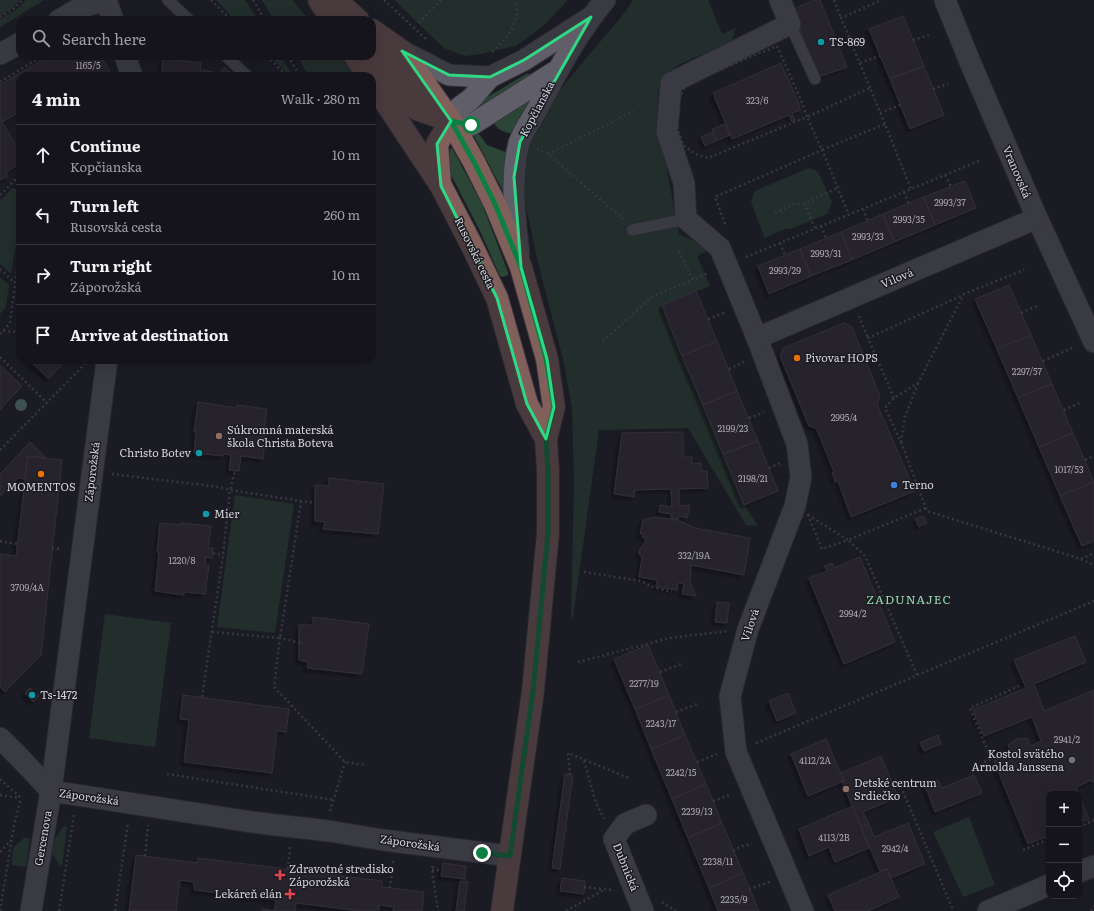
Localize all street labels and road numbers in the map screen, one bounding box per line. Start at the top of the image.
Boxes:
street label: Kopčianska [515,78,558,139]
street label: Vranovská [1000,143,1036,200]
street label: Rusovská cesta [452,214,500,291]
street label: Vilová [878,263,915,291]
street label: Záporožská [79,441,103,503]
street label: Vilová [736,606,762,643]
street label: Záporožská [58,784,120,808]
street label: Gercenova [29,809,55,867]
street label: Záporožská [379,830,441,854]
street label: Dubnická [610,840,644,893]

